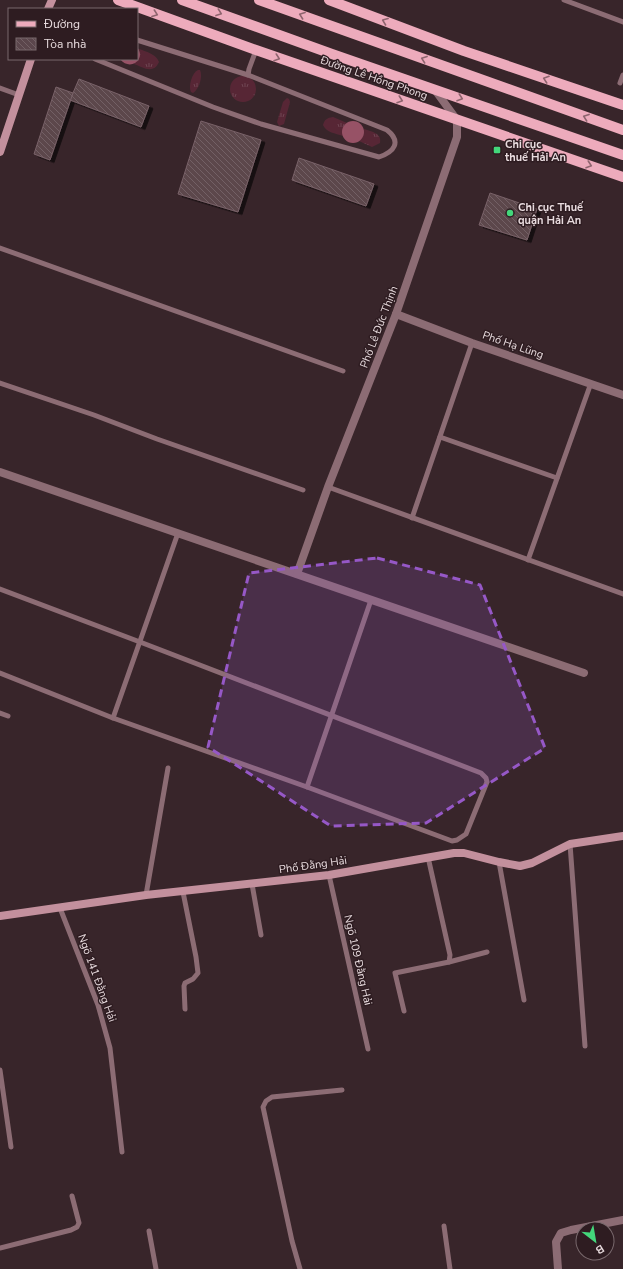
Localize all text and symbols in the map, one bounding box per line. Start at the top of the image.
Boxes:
legend [8,8,138,60]
one-way arrow [151,9,158,17]
one-way arrow [215,9,222,17]
one-way arrow [299,12,306,20]
text: Đường [43,16,80,32]
one-way arrow [381,17,388,25]
text: Tòa nhà [44,36,86,52]
street label: Đường Lê Hồng Phong [317,52,430,103]
one-way arrow [273,53,280,61]
one-way arrow [421,55,428,64]
one-way arrow [543,75,550,84]
one-way arrow [456,94,463,102]
one-way arrow [396,95,403,104]
one-way arrow [583,113,590,122]
place label: Chi cục thuế Hải An [505,137,566,165]
marker: Chi cục thuế Hải An [492,145,502,155]
one-way arrow [585,161,592,169]
place label: Chi cục Thuế quận Hải An [518,200,584,228]
marker: Chi cục Thuế quận Hải An [505,208,515,218]
street label: Phố Lê Đức Thịnh [356,284,402,370]
street label: Phố Hạ Lũng [480,328,546,362]
street label: Phố Đằng Hải [278,853,348,877]
street label: Ngõ 109 Đằng Hải [340,913,376,1007]
street label: Ngõ 141 Đằng Hải [74,932,120,1024]
north arrow [575,1221,615,1261]
text: B [593,1241,607,1258]

